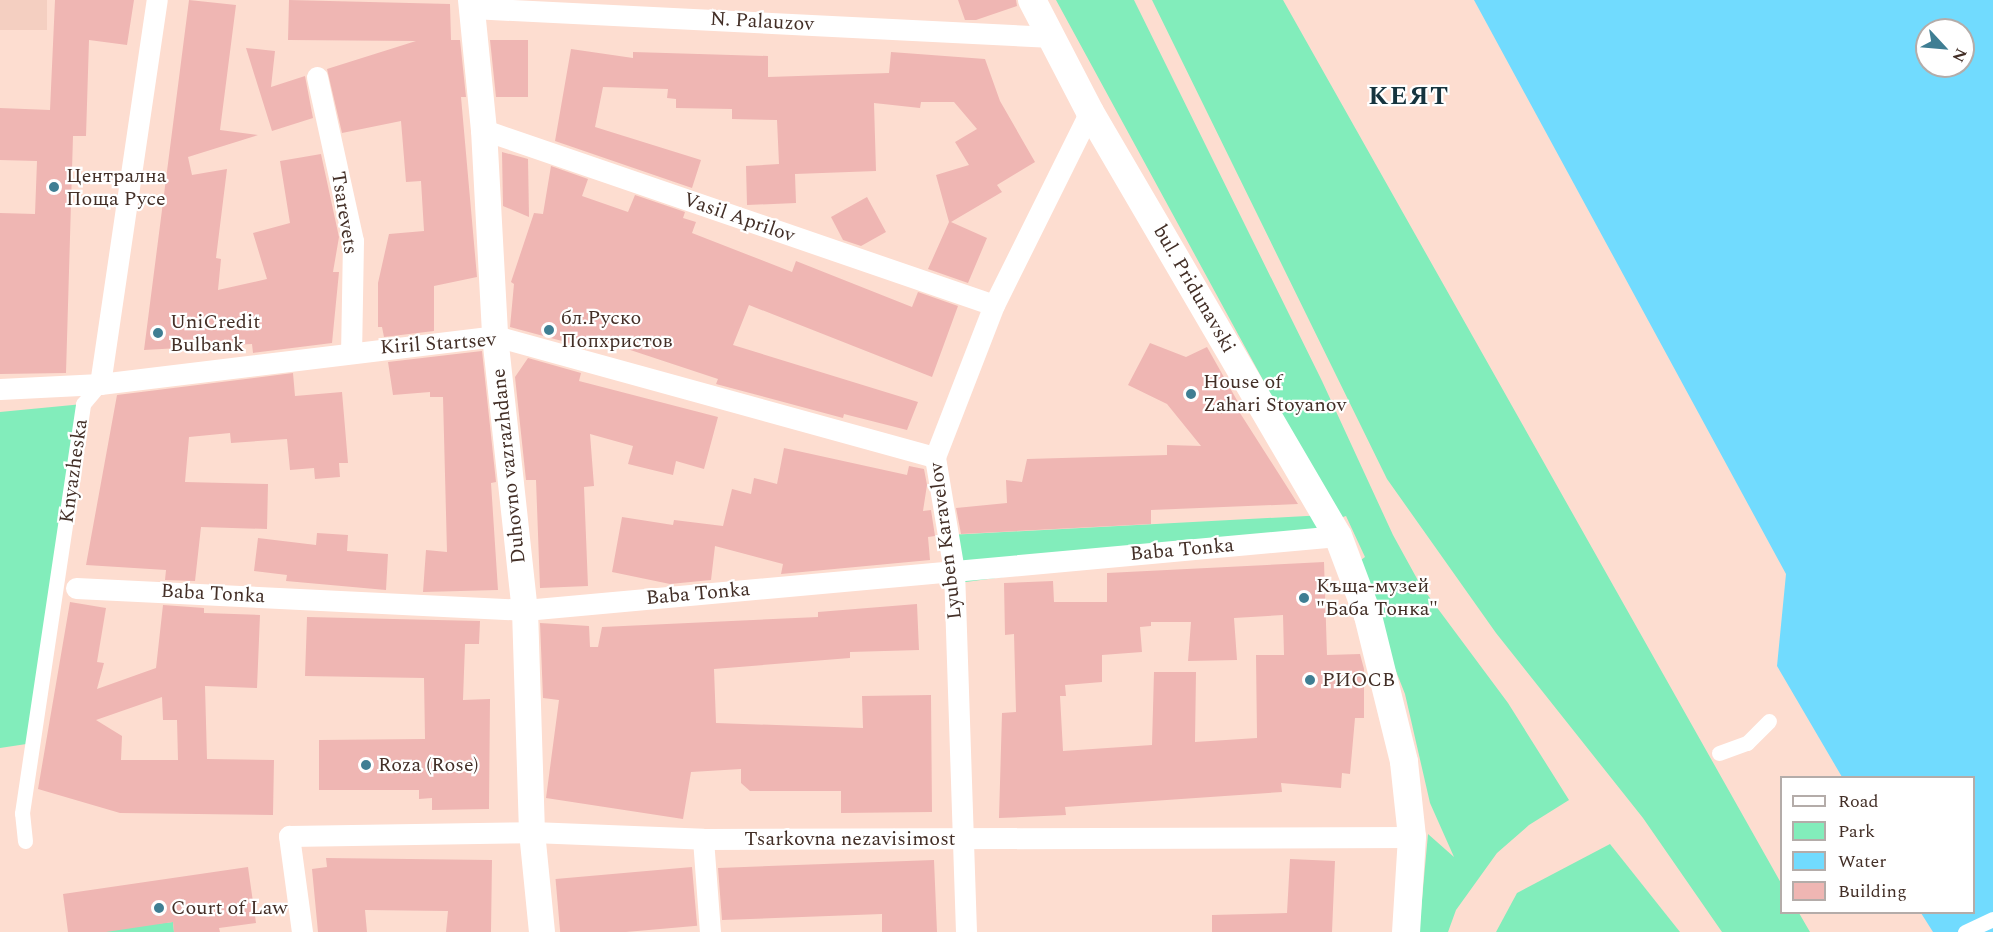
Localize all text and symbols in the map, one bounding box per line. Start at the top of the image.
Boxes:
street label: N. Palauzov [709,7,815,37]
north arrow [1915,18,1975,78]
text: N [1946,44,1973,66]
district label: КЕЯТ [1368,81,1450,113]
place label: Централна Поща Русе [66,164,167,211]
street label: Tsarevets [326,170,362,256]
marker: Централна Поща Русе [47,180,61,194]
street label: Vasil Aprilov [680,188,798,248]
street label: bul. Pridunavski [1148,221,1240,357]
place label: бл.Руско Попхристов [561,306,673,353]
place label: UniCredit Bulbank [170,310,260,357]
marker: бл.Руско Попхристов [542,323,556,337]
marker: UniCredit Bulbank [151,326,165,340]
street label: Kiril Startsev [379,328,497,360]
street label: Duhovno vazrazhdane [487,367,531,565]
place label: House of Zahari Stoyanov [1203,371,1346,418]
marker: House of Zahari Stoyanov [1184,387,1198,401]
street label: Knyazheska [55,417,93,525]
street label: Lyuben Karavelov [924,461,968,621]
street label: Baba Tonka [1129,533,1235,567]
place label: Къща-музей "Баба Тонка" [1316,574,1438,621]
street label: Baba Tonka [645,577,751,611]
street label: Baba Tonka [160,579,266,609]
marker: Къща-музей "Баба Тонка" [1297,591,1311,605]
place label: РИОСВ [1322,668,1395,692]
marker: РИОСВ [1303,673,1317,687]
place label: Roza (Rose) [378,753,479,777]
marker: Roza (Rose) [359,758,373,772]
legend [1780,776,1975,914]
text: Road [1838,788,1879,815]
text: Park [1838,818,1875,845]
street label: Tsarkovna nezavisimost [744,827,956,851]
text: Water [1838,848,1886,875]
text: Building [1838,878,1907,905]
place label: Сourt of Law [171,896,288,920]
marker: Сourt of Law [152,901,166,915]

